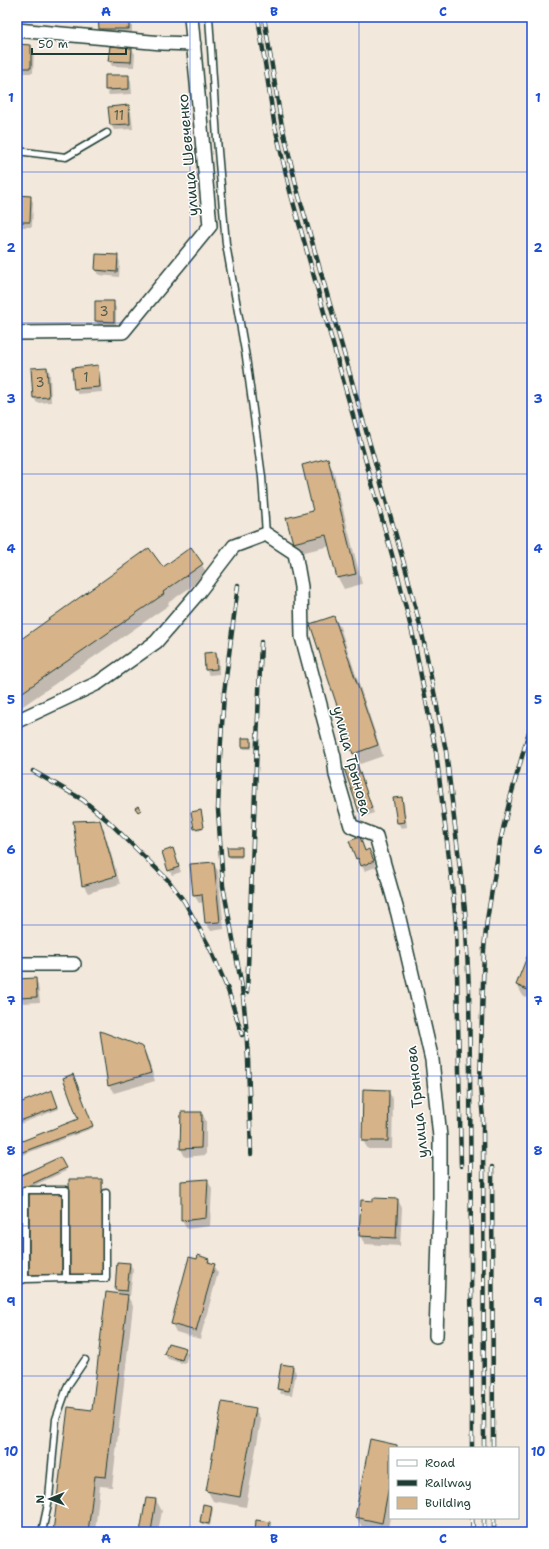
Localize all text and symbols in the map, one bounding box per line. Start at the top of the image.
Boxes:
text: A [101,3,111,20]
text: B [270,3,278,20]
text: C [439,3,447,20]
scale bar [32,30,126,56]
text: 50 m [38,36,68,52]
text: 1 [8,89,14,106]
text: 1 [535,89,541,106]
street label: улица Шевченко [173,93,203,217]
house number: 11 [114,107,124,124]
text: 2 [6,239,16,256]
text: 2 [533,239,543,256]
house number: 3 [99,303,109,320]
house number: 1 [83,369,89,386]
house number: 3 [35,374,45,391]
text: 3 [6,390,16,407]
text: 3 [533,390,543,407]
text: 4 [6,540,16,557]
text: 4 [533,540,543,557]
text: 5 [7,691,15,708]
text: 5 [534,691,542,708]
street label: улица Трынова [328,704,376,819]
text: 6 [6,841,16,858]
text: 6 [533,841,543,858]
text: 7 [6,992,16,1009]
text: 7 [533,992,543,1009]
street label: улица Трынова [401,1044,433,1159]
text: 8 [6,1142,16,1159]
text: 8 [533,1142,543,1159]
text: 9 [6,1293,16,1310]
text: 9 [533,1293,543,1310]
text: 10 [4,1443,18,1460]
text: 10 [531,1443,545,1460]
legend [389,1447,519,1519]
text: Road [425,1455,456,1471]
text: Railway [425,1475,472,1491]
north arrow [30,1479,70,1519]
text: N [33,1494,48,1504]
text: Building [425,1495,471,1511]
text: A [101,1530,111,1547]
text: B [270,1530,278,1547]
text: C [439,1530,447,1547]

